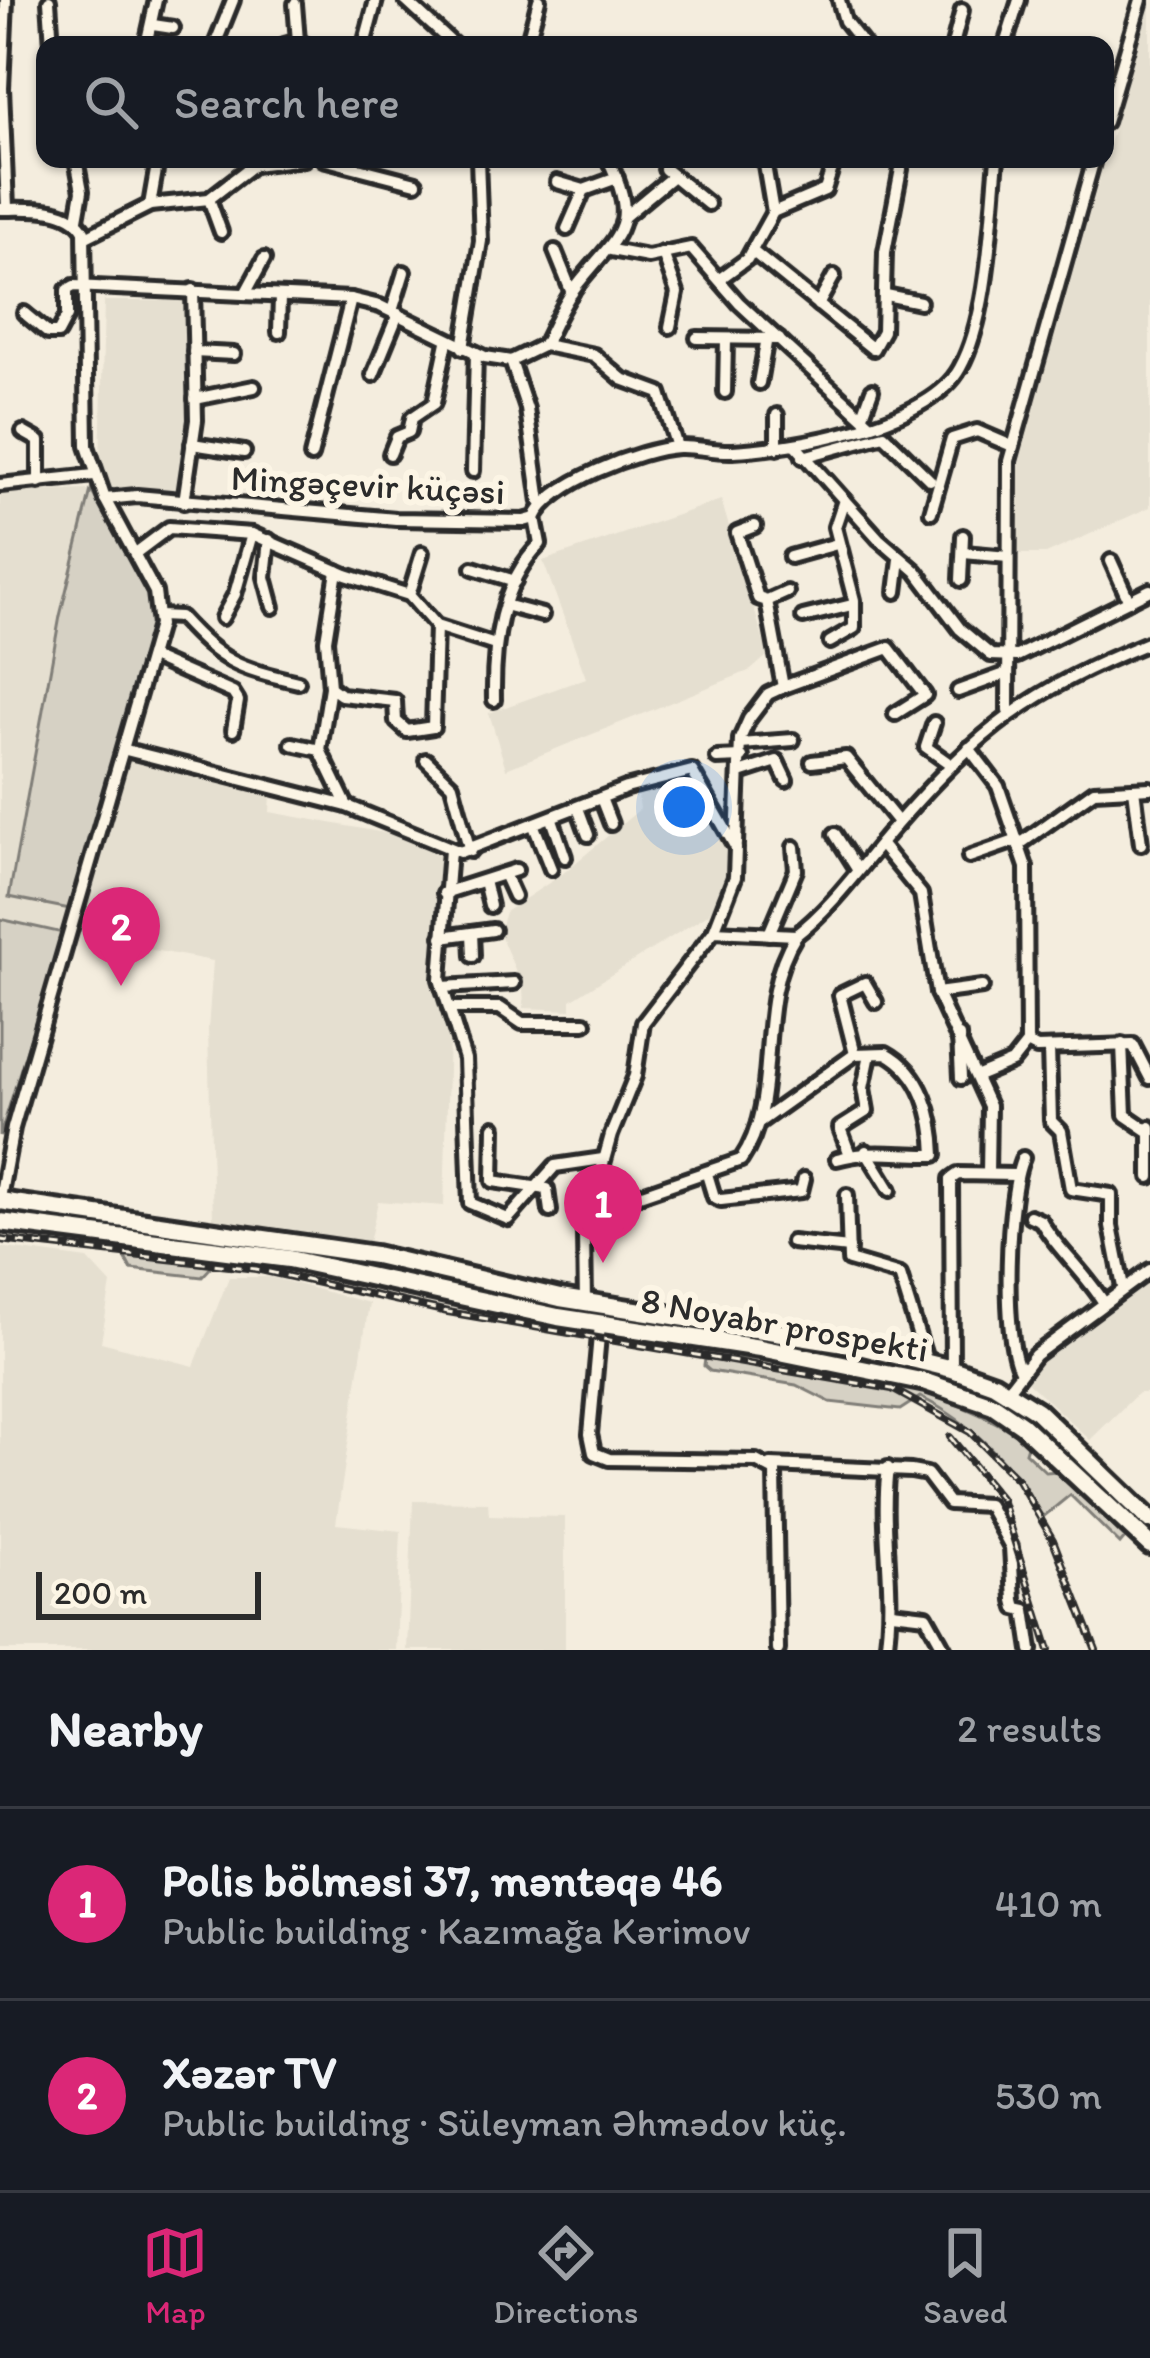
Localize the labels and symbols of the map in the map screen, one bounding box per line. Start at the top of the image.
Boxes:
street label: Mingəçevir küçəsi [230,456,506,513]
your location [654,777,714,837]
pin: 2 [82,887,160,986]
pin: 1 [564,1164,642,1263]
street label: 8 Noyabr prospekti [638,1278,932,1371]
scale bar [36,1566,261,1619]

